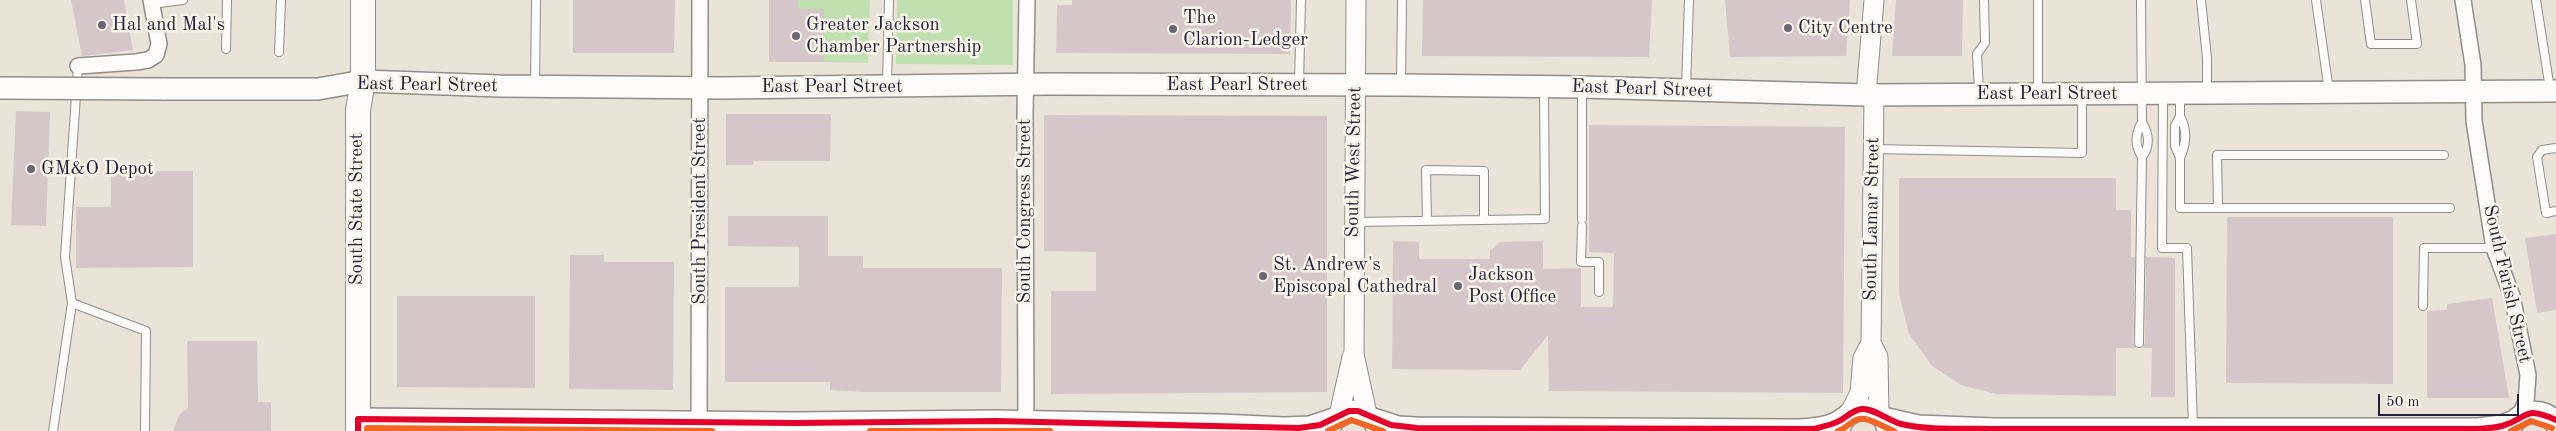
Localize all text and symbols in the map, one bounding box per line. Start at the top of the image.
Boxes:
place label: The Clarion-Ledger [1183,7,1308,51]
place label: Hal and Mal's [112,14,225,36]
place label: Greater Jackson Chamber Partnership [806,14,981,58]
place label: City Centre [1798,17,1893,39]
marker: Hal and Mal's [96,19,108,31]
marker: City Centre [1782,22,1794,34]
marker: The Clarion-Ledger [1167,23,1179,35]
marker: Greater Jackson Chamber Partnership [790,30,802,42]
street label: East Pearl Street [356,72,498,98]
street label: East Pearl Street [1166,74,1308,96]
street label: East Pearl Street [1571,75,1713,103]
street label: East Pearl Street [761,76,903,98]
street label: East Pearl Street [1976,83,2118,105]
street label: South West Street [1341,86,1367,238]
street label: South President Street [689,117,711,305]
street label: South Congress Street [1014,118,1036,304]
street label: South State Street [346,133,368,285]
street label: South Lamar Street [1859,137,1885,301]
place label: GM&O Depot [41,158,154,180]
marker: GM&O Depot [25,163,37,175]
street label: South Farish Street [2478,203,2536,365]
place label: St. Andrew's Episcopal Cathedral [1273,254,1437,298]
place label: Jackson Post Office [1468,264,1556,308]
marker: St. Andrew's Episcopal Cathedral [1257,270,1269,282]
marker: Jackson Post Office [1452,280,1464,292]
scale bar [2381,384,2522,416]
text: 50 m [2386,395,2420,410]

